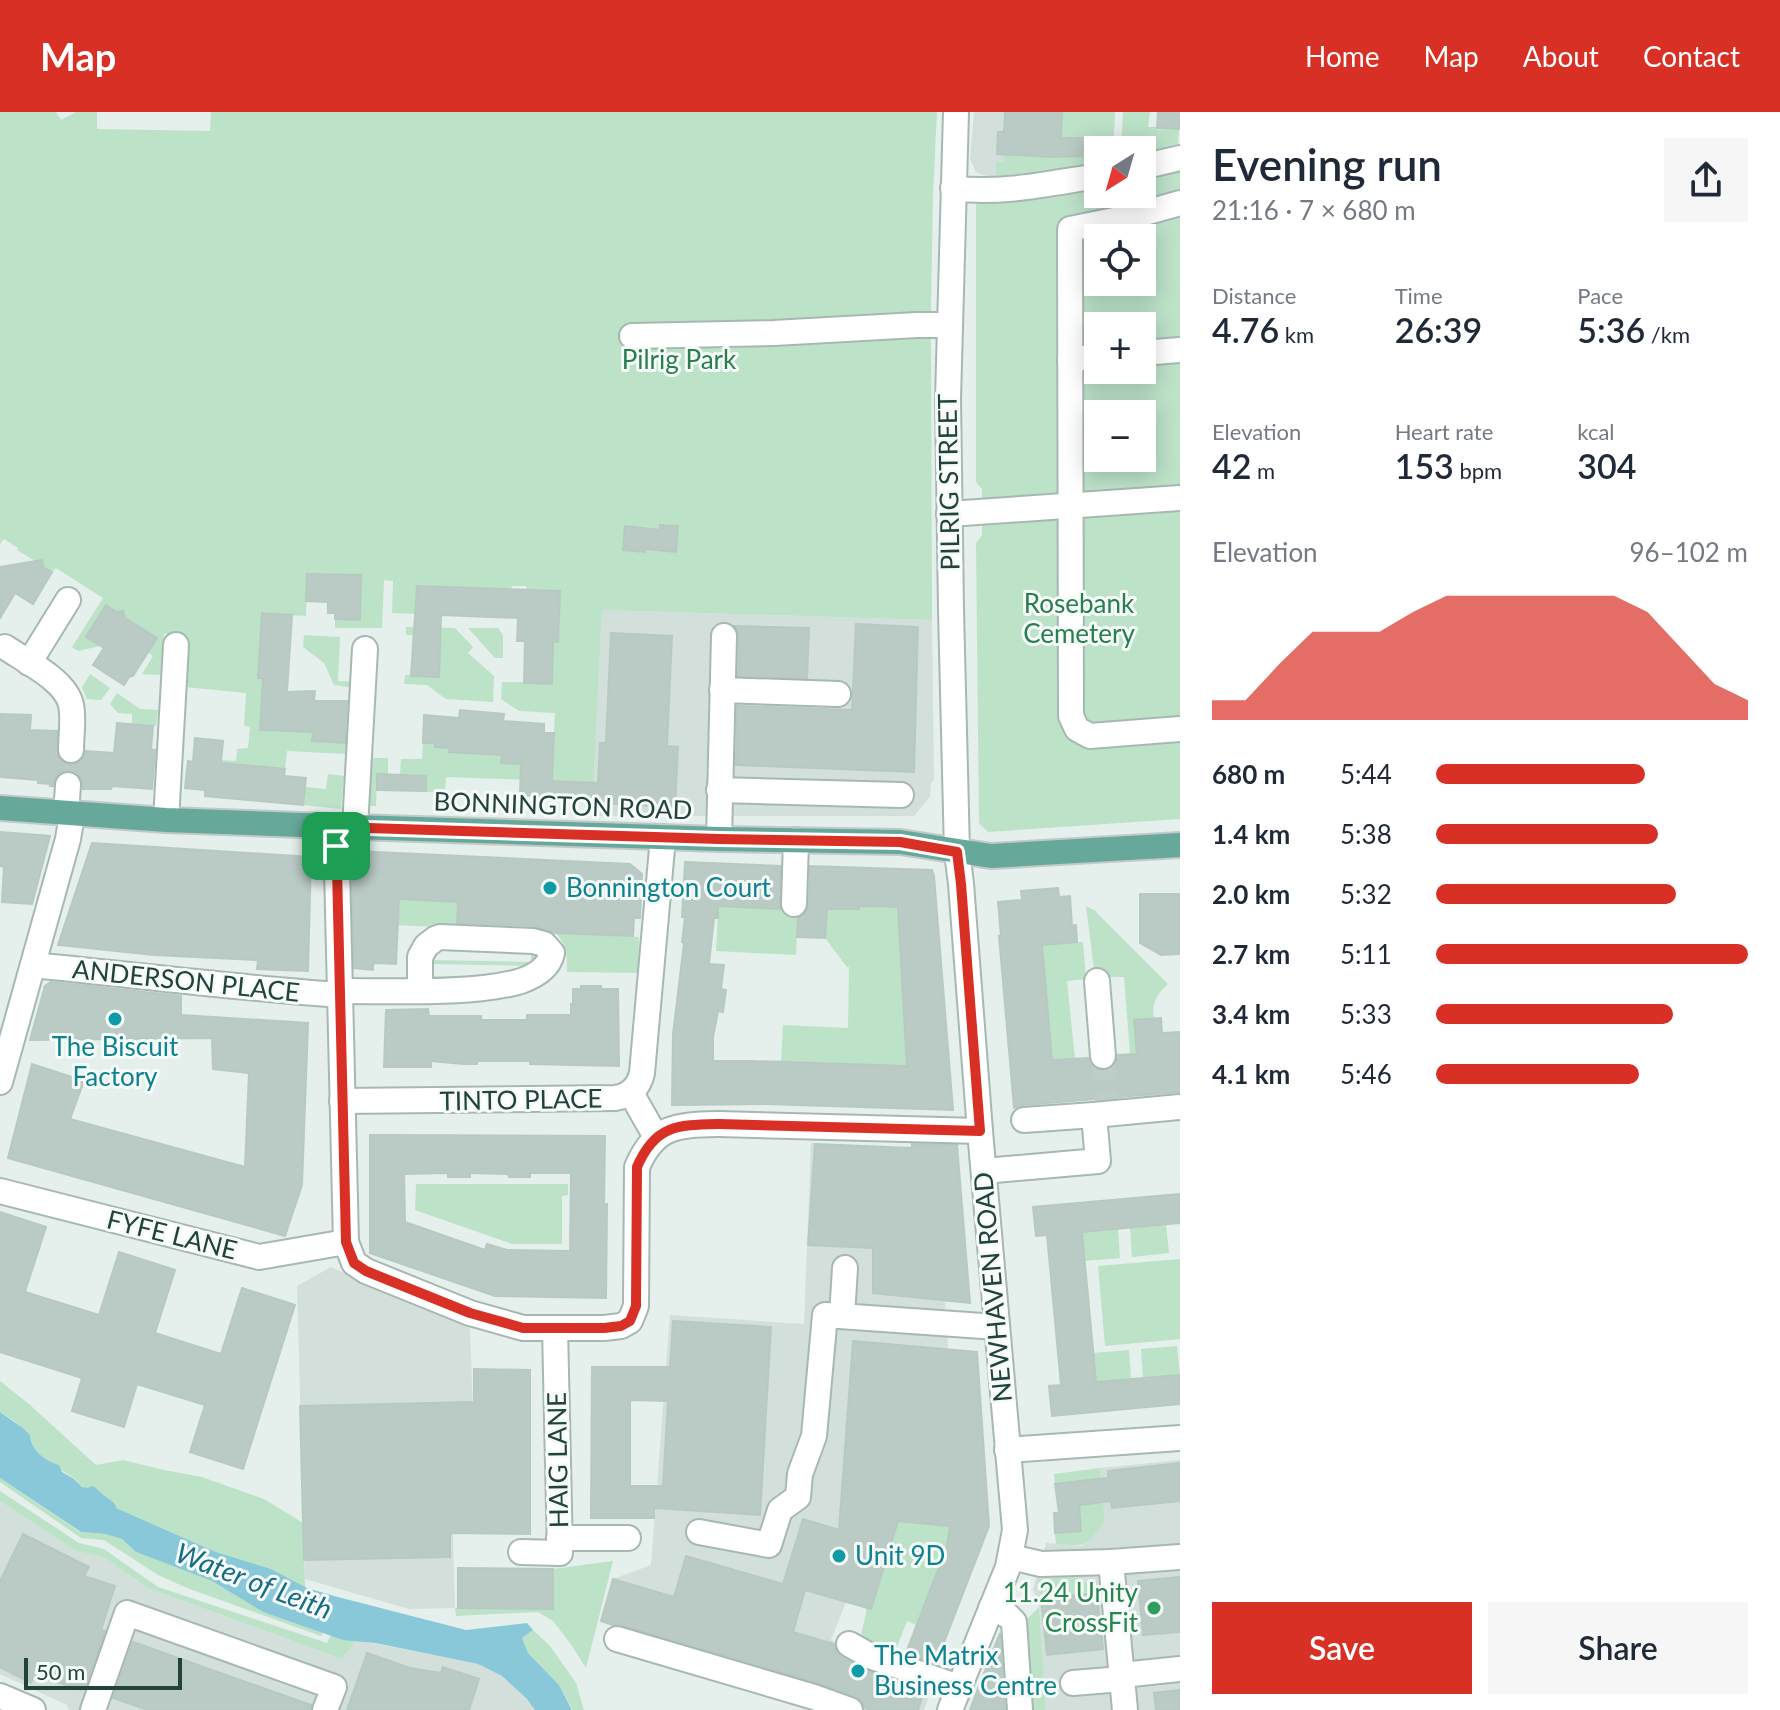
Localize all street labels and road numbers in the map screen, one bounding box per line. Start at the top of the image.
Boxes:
street label: PILRIG STREET [930,393,966,571]
street label: BONNINGTON ROAD [433,784,693,826]
street label: ANDERSON PLACE [71,952,301,1008]
street label: TINTO PLACE [439,1082,603,1116]
street label: NEWHAVEN ROAD [966,1171,1018,1403]
street label: FYFE LANE [104,1202,241,1266]
street label: HAIG LANE [540,1392,574,1528]

